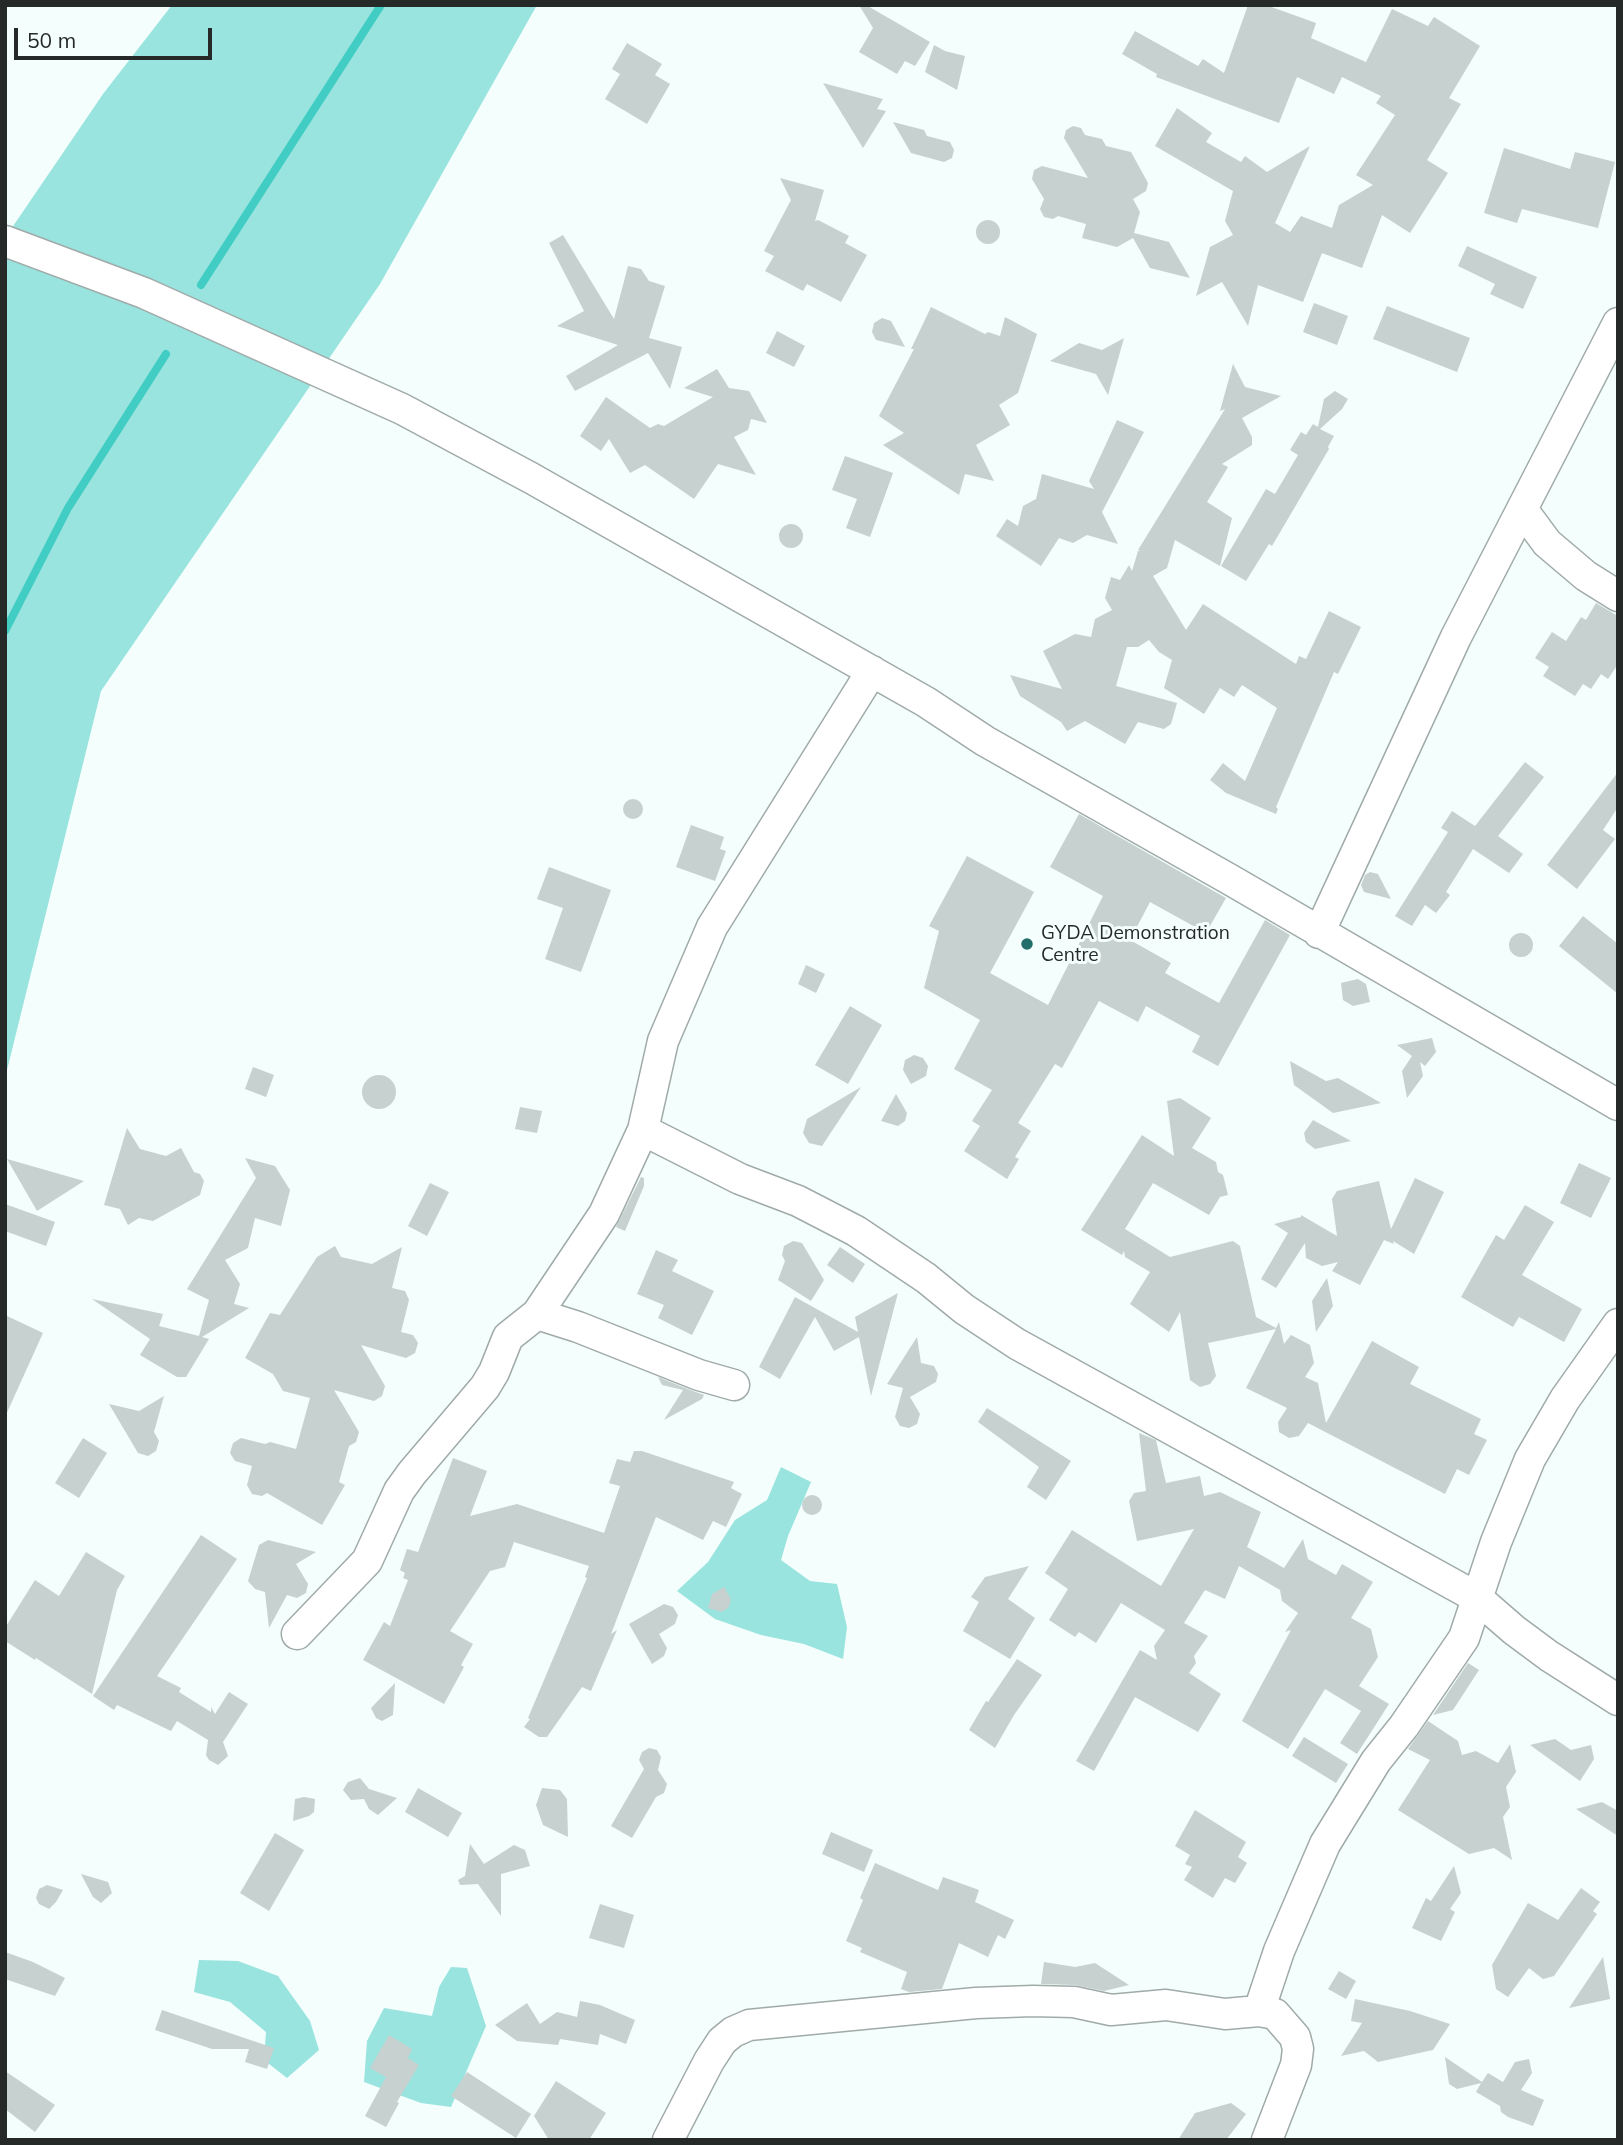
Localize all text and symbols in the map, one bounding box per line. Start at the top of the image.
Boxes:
scale bar [18,14,215,58]
text: 50 m [27,27,76,53]
place label: GYDA Demonstration Centre [1041,922,1230,966]
marker: GYDA Demonstration Centre [1019,936,1035,952]

